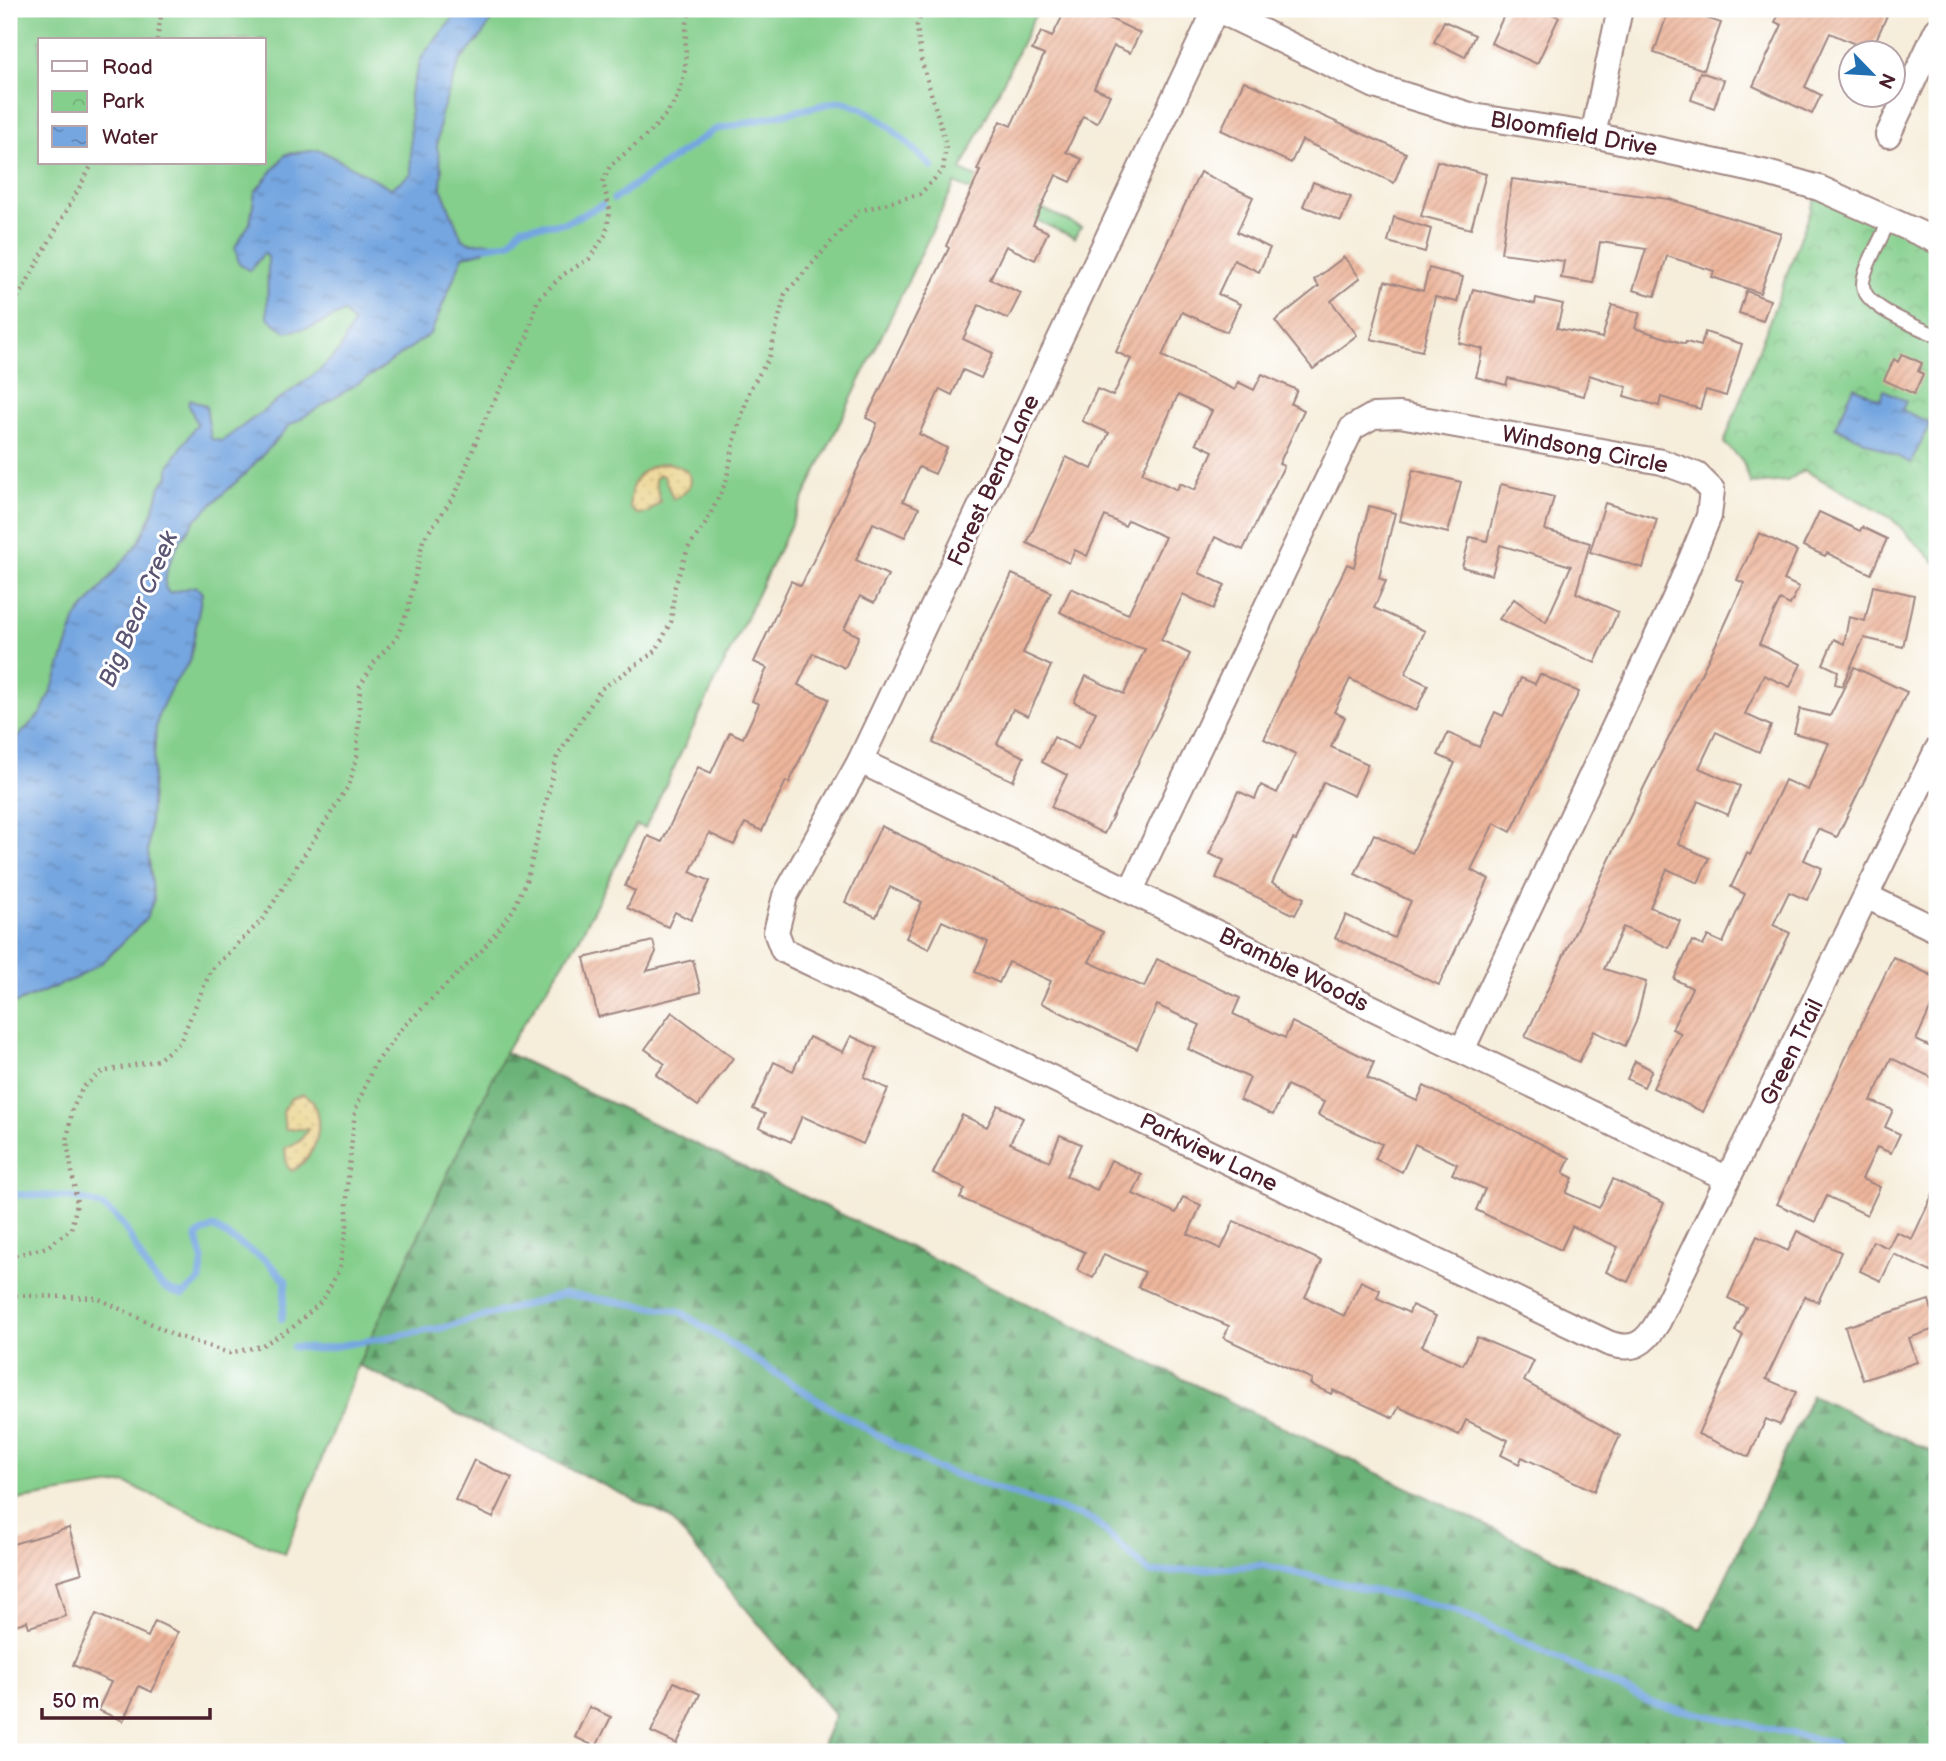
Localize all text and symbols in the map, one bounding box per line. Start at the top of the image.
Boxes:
legend [38,38,266,164]
north arrow [1838,38,1908,108]
text: Road [102,55,153,80]
text: N [1873,69,1899,92]
text: Park [102,89,145,114]
street label: Bloomfield Drive [1488,106,1660,162]
text: Water [102,125,158,150]
street label: Forest Bend Lane [942,390,1046,571]
street label: Windsong Circle [1499,420,1670,480]
water label: Big Bear Creek [93,526,185,691]
street label: Bramble Woods [1214,922,1373,1018]
street label: Green Trail [1754,995,1830,1110]
street label: Parkview Lane [1135,1107,1282,1198]
scale bar [42,1677,210,1721]
text: 50 m [52,1689,99,1714]

